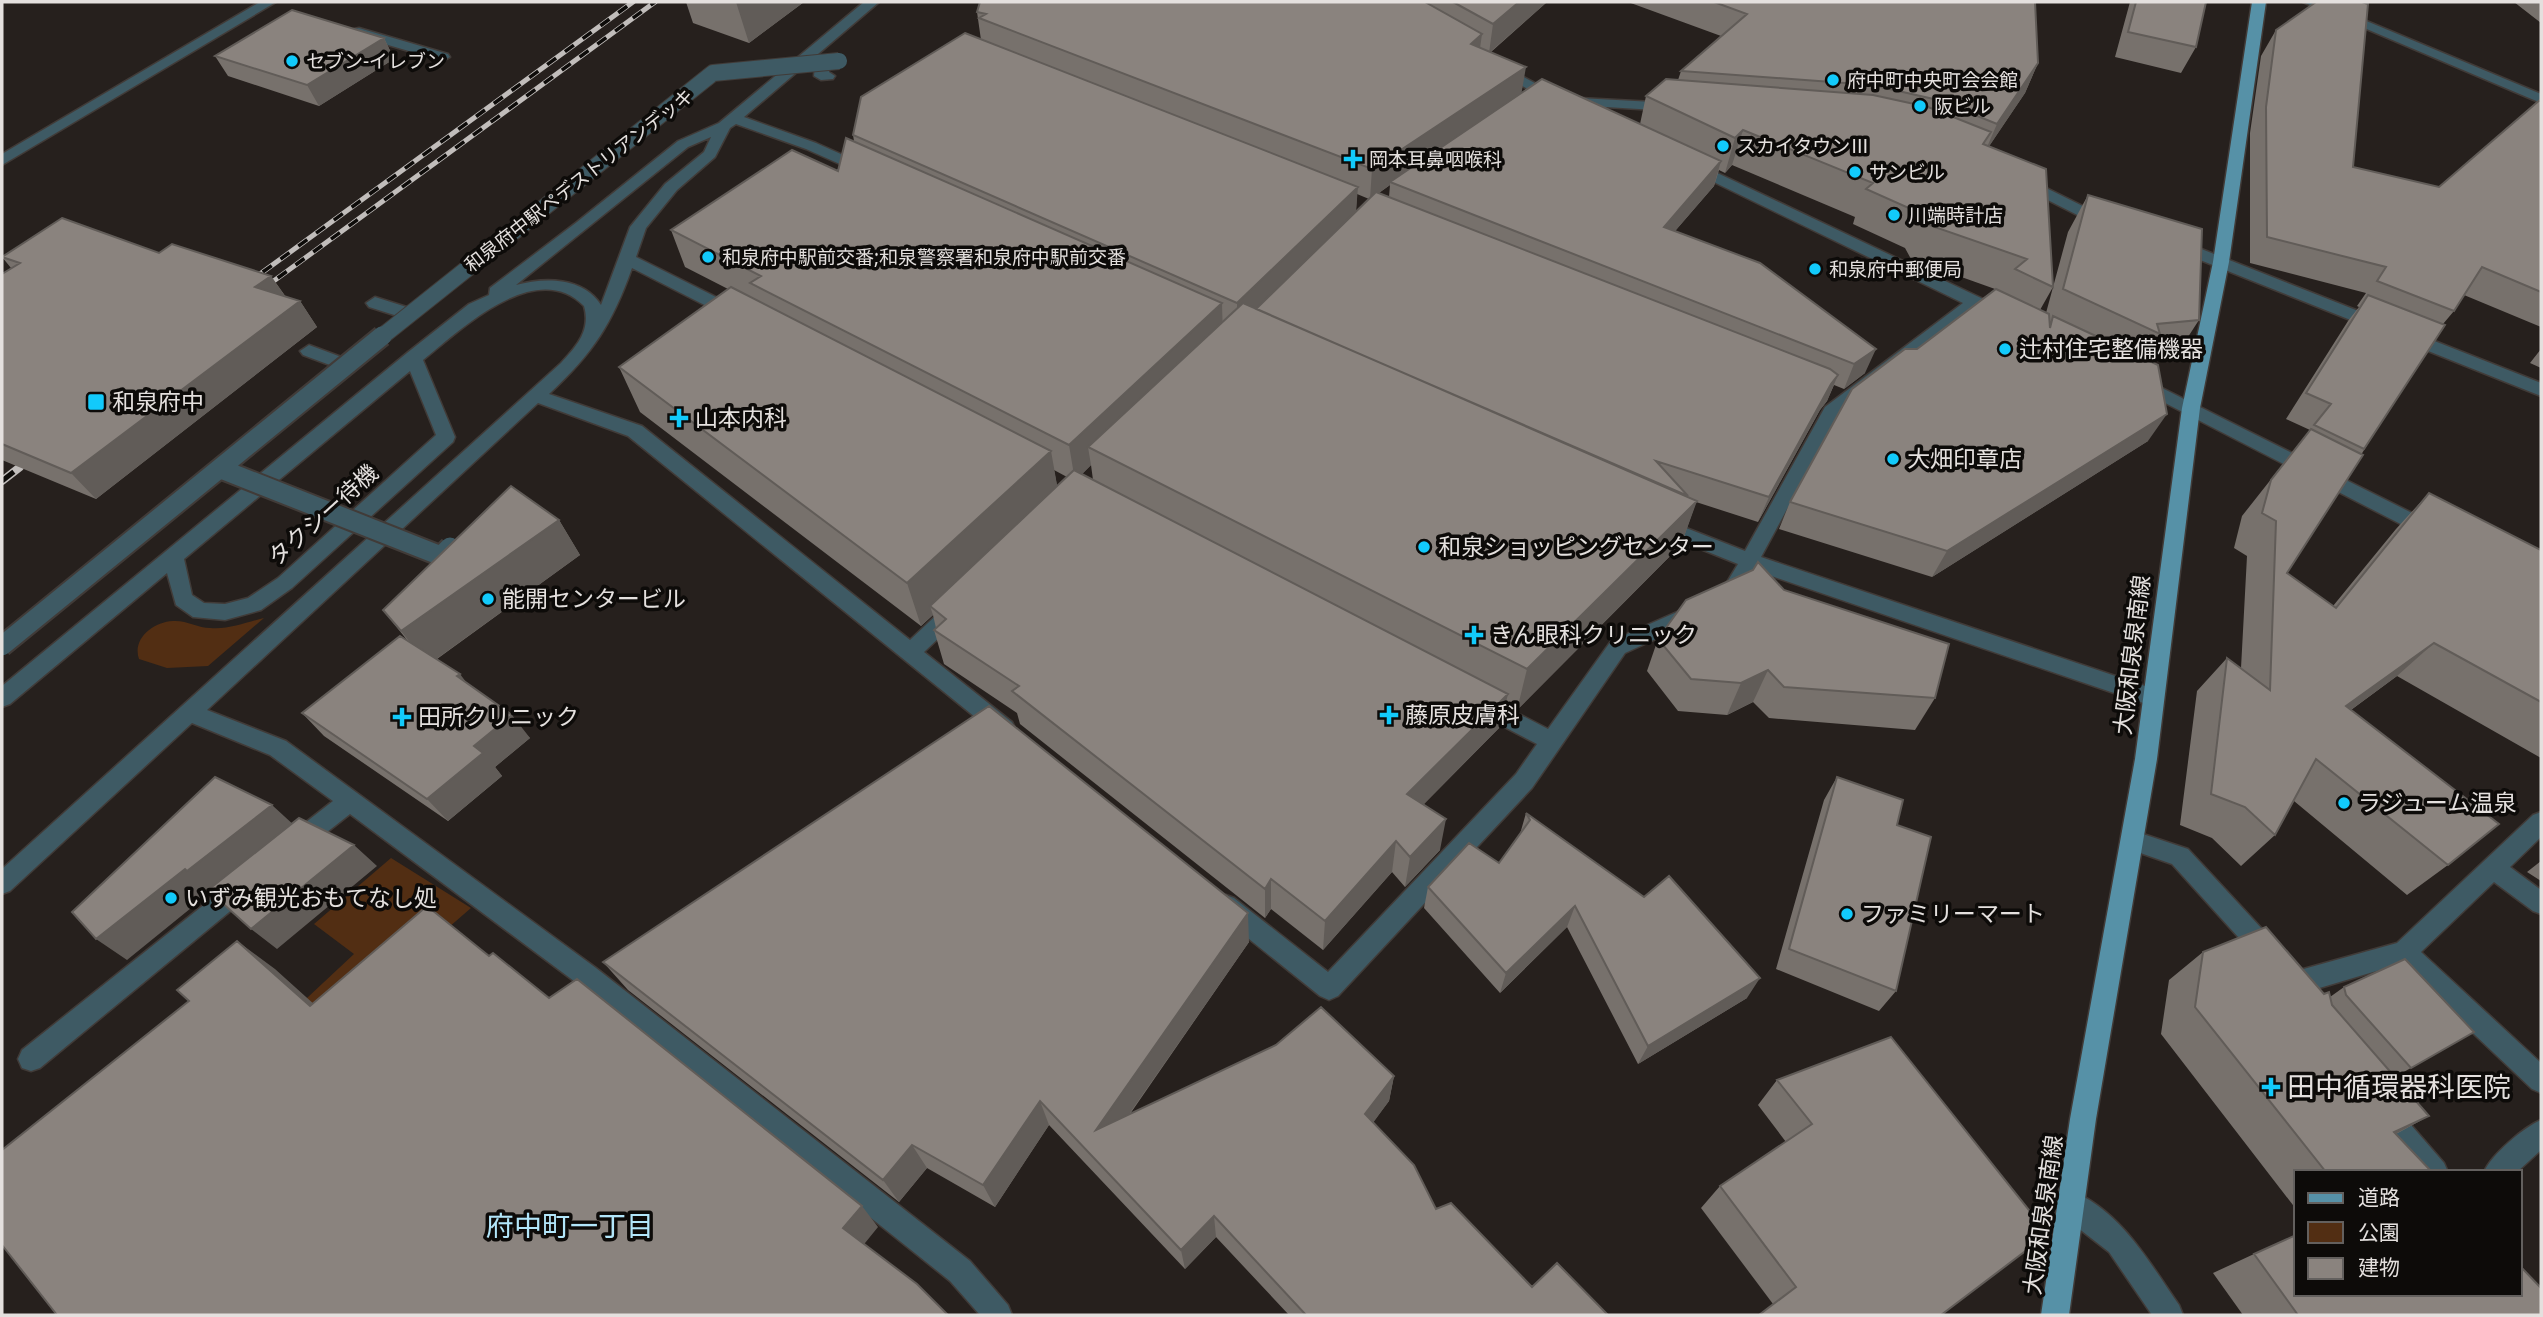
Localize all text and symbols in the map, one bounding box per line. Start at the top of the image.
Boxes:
place label: セブン-イレブン [306,48,445,74]
marker: セブン-イレブン [284,53,300,69]
place label: 府中町中央町会会館 [1847,67,2018,93]
marker: 府中町中央町会会館 [1825,72,1841,88]
street label: 和泉府中駅ペデストリアンデッキ [459,82,699,278]
place label: 阪ビル [1934,93,1991,119]
marker: 阪ビル [1912,98,1928,114]
place label: スカイタウンⅢ [1737,133,1869,159]
marker: スカイタウンⅢ [1715,138,1731,154]
place label: 岡本耳鼻咽喉科 [1369,146,1502,172]
marker: 岡本耳鼻咽喉科 [1343,149,1363,169]
place label: サンビル [1869,159,1945,185]
marker: サンビル [1847,164,1863,180]
place label: 川端時計店 [1908,202,2003,228]
marker: 川端時計店 [1886,207,1902,223]
place label: 和泉府中駅前交番;和泉警察署和泉府中駅前交番 [722,244,1126,270]
marker: 和泉府中駅前交番;和泉警察署和泉府中駅前交番 [700,249,716,265]
place label: 和泉府中郵便局 [1829,256,1962,282]
marker: 和泉府中郵便局 [1807,261,1823,277]
place label: 辻村住宅整備機器 [2019,332,2203,364]
marker: 辻村住宅整備機器 [1997,341,2013,357]
place label: 和泉府中 [112,385,204,417]
marker: 和泉府中 [86,392,106,412]
place label: 山本内科 [695,401,787,433]
marker: 山本内科 [669,408,689,428]
place label: 大畑印章店 [1907,442,2022,474]
marker: 大畑印章店 [1885,451,1901,467]
street label: タクシー待機 [260,456,384,572]
place label: 和泉ショッピングセンター [1438,530,1714,562]
marker: 和泉ショッピングセンター [1416,539,1432,555]
street label: 大阪和泉泉南線 [2105,573,2157,737]
place label: 能開センタービル [502,582,686,614]
marker: 能開センタービル [480,591,496,607]
place label: きん眼科クリニック [1490,618,1697,650]
marker: きん眼科クリニック [1464,625,1484,645]
place label: 藤原皮膚科 [1405,698,1520,730]
place label: 田所クリニック [418,700,579,732]
marker: 藤原皮膚科 [1379,705,1399,725]
marker: 田所クリニック [392,707,412,727]
place label: ラジューム温泉 [2358,786,2516,818]
marker: ラジューム温泉 [2336,795,2352,811]
place label: いずみ観光おもてなし処 [185,881,437,913]
marker: いずみ観光おもてなし処 [163,890,179,906]
place label: ファミリーマート [1861,897,2045,929]
marker: ファミリーマート [1839,906,1855,922]
place label: 田中循環器科医院 [2287,1067,2511,1105]
marker: 田中循環器科医院 [2261,1077,2281,1097]
street label: 大阪和泉泉南線 [2015,1133,2069,1297]
legend [2294,1170,2522,1296]
text: 道路 [2358,1183,2400,1211]
district label: 府中町一丁目 [486,1206,654,1244]
text: 公園 [2358,1218,2400,1246]
text: 建物 [2358,1253,2400,1281]

